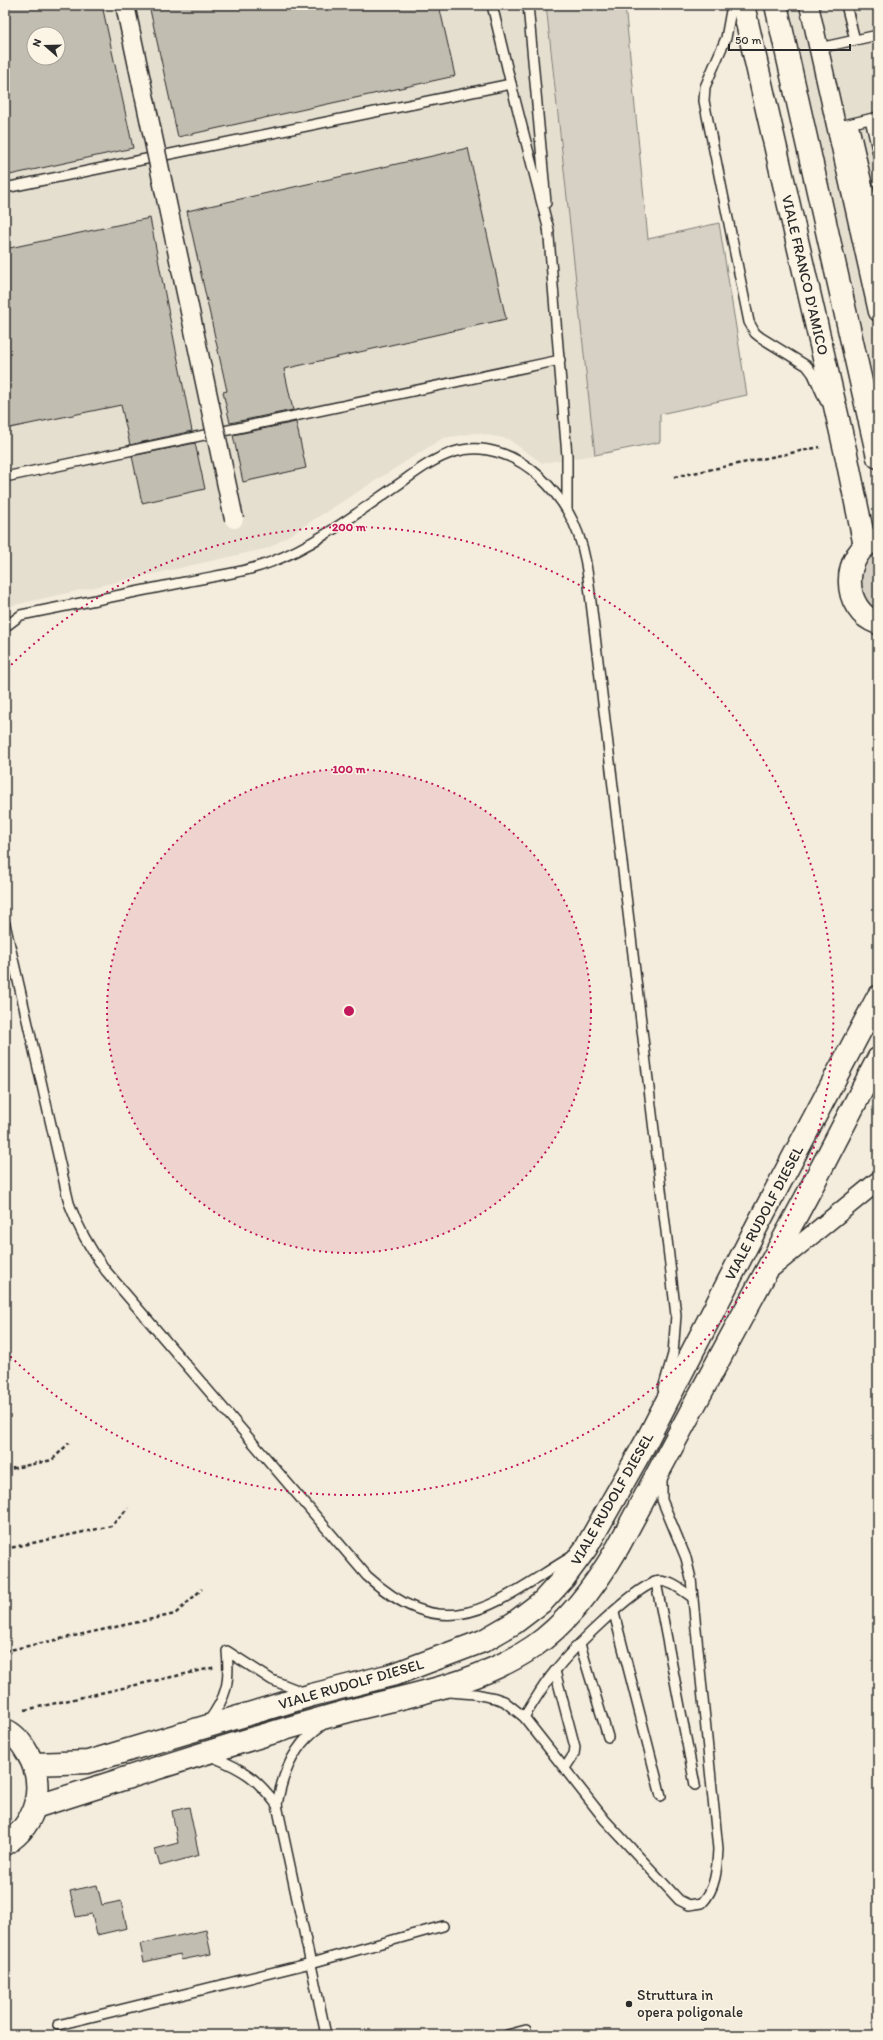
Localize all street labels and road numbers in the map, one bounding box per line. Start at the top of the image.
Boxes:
street label: VIALE FRANCO D'AMICO [778,193,832,357]
street label: VIALE RUDOLF DIESEL [721,1142,807,1283]
street label: VIALE RUDOLF DIESEL [567,1429,658,1568]
street label: VIALE RUDOLF DIESEL [276,1655,426,1713]

